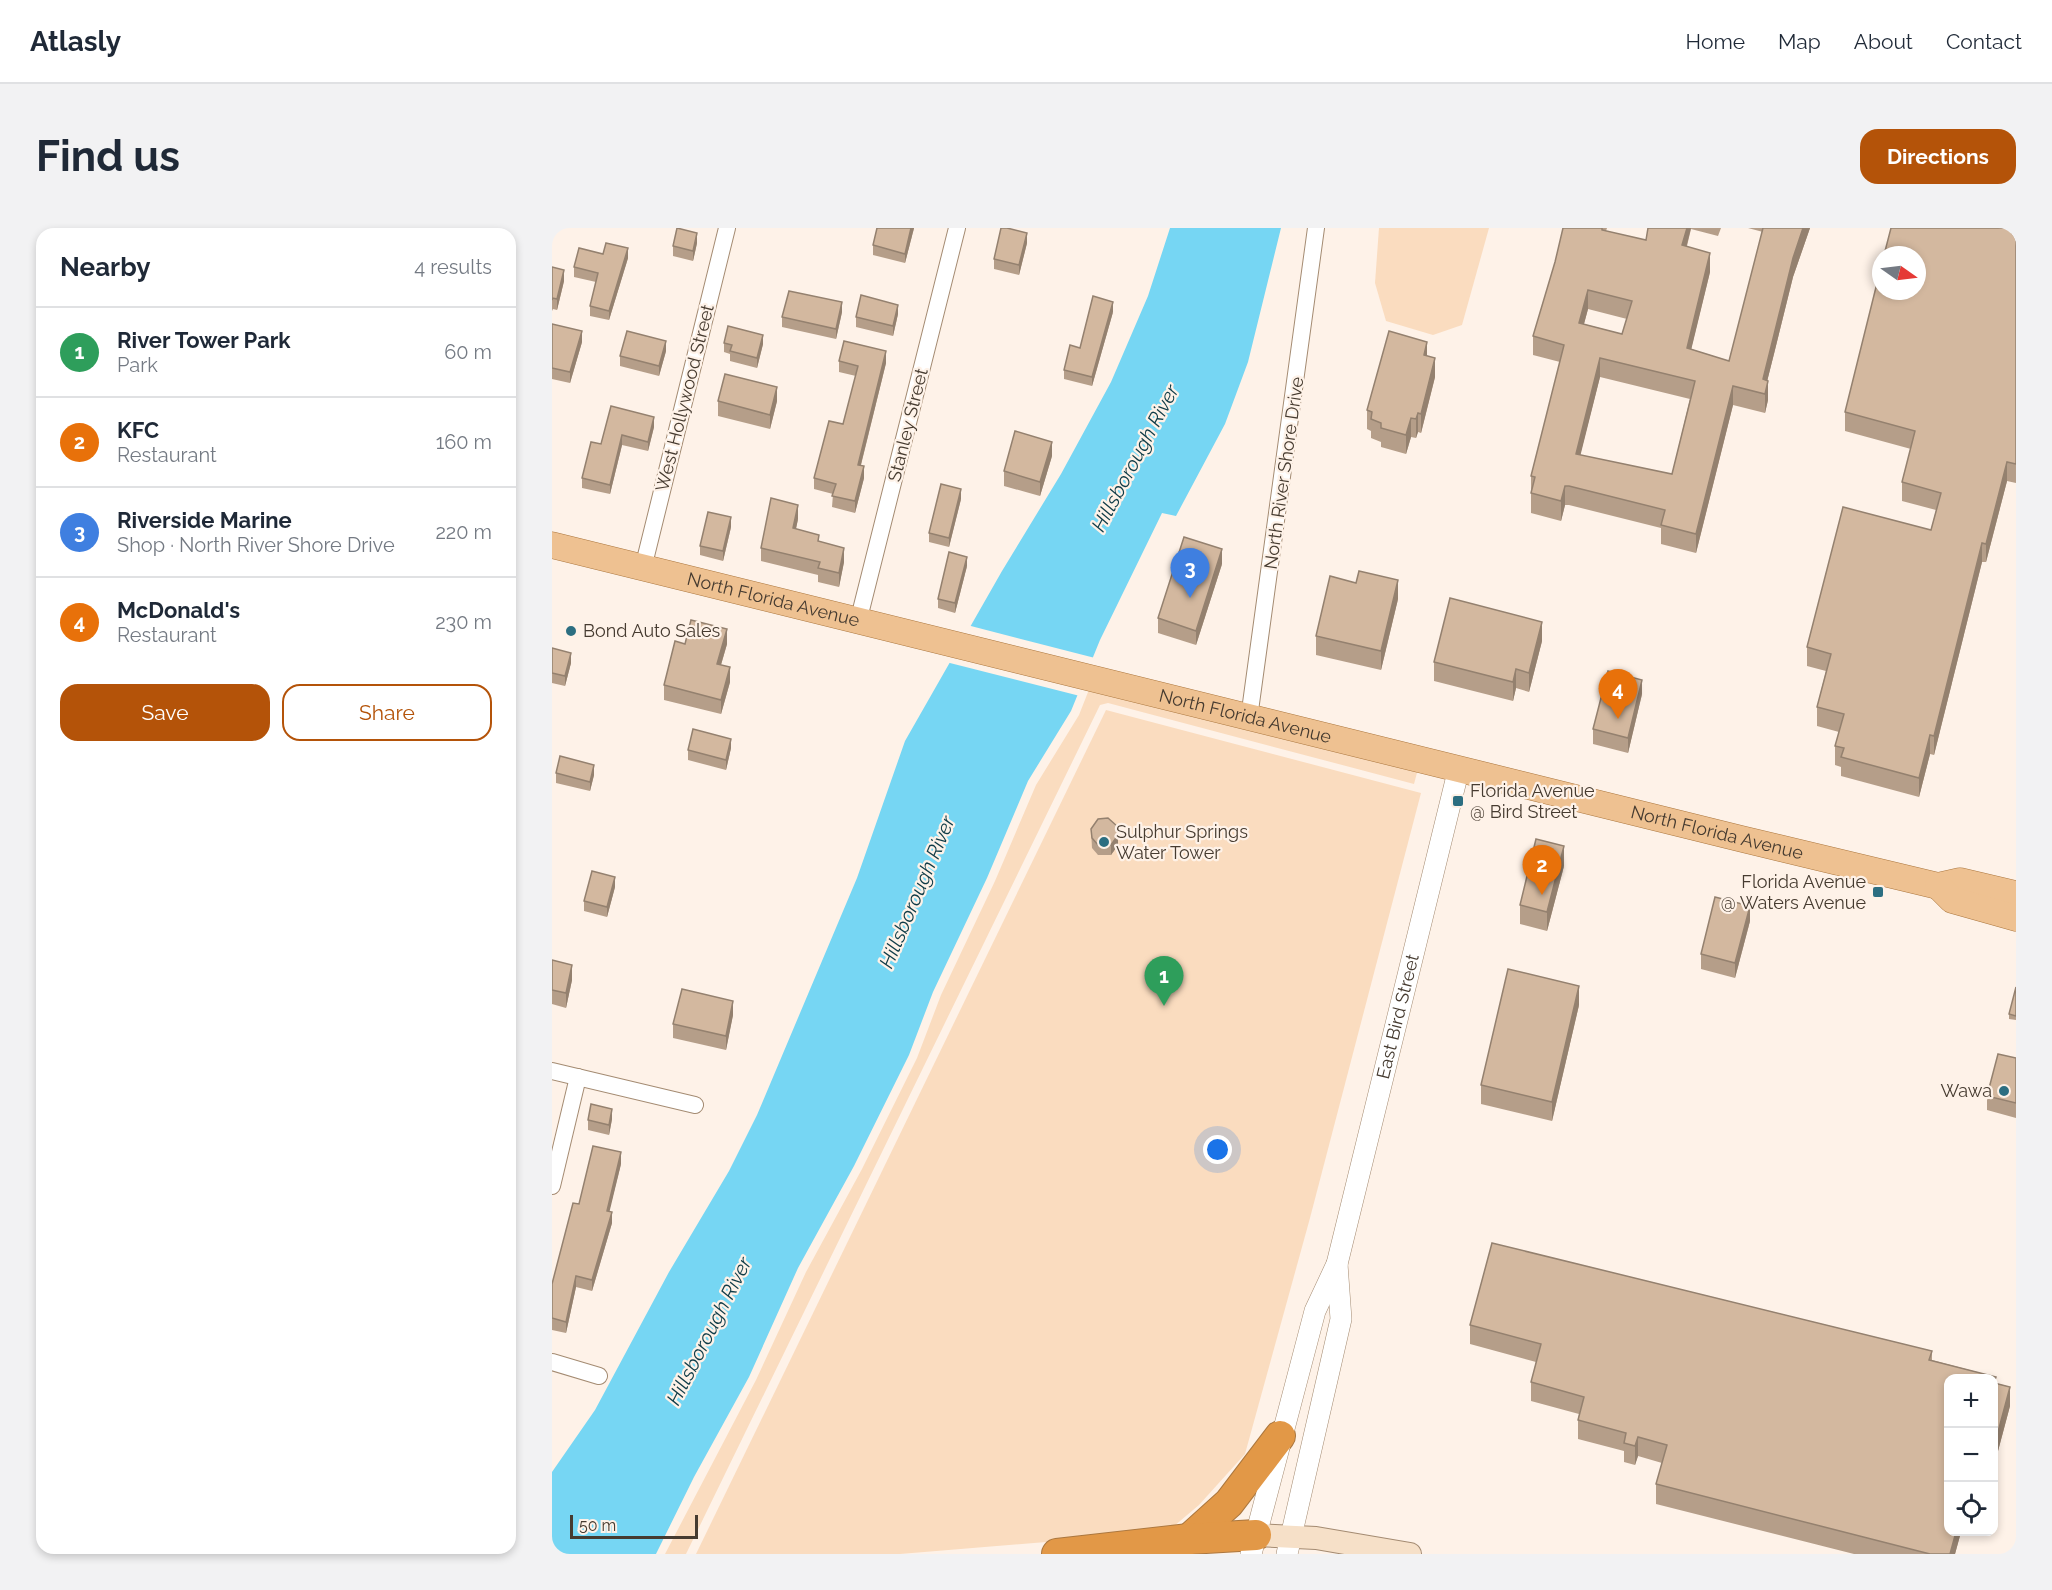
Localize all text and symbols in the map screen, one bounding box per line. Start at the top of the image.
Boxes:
text: Atlasly [30,25,121,58]
text: Home [1686,29,1745,54]
text: Map [1778,29,1821,54]
text: About [1854,29,1913,54]
text: Contact [1946,29,2022,54]
button: Directions [1860,129,2016,184]
text: Find us [36,132,180,181]
north arrow [1872,246,1926,300]
text: Nearby [60,252,150,282]
text: 4 results [414,255,492,279]
street label: West Hollywood Street [651,302,718,494]
text: River Tower Park [117,327,291,353]
text: 1 [75,340,84,364]
text: 60 m [444,340,492,364]
text: Park [117,353,158,377]
street label: Stanley Street [883,366,932,484]
street label: North River Shore Drive [1260,375,1307,570]
water label: Hillsborough River [1086,379,1184,536]
text: KFC [117,417,159,443]
text: 2 [74,430,85,454]
text: 160 m [436,430,492,454]
text: Restaurant [117,443,217,467]
text: Riverside Marine [117,507,292,533]
text: 3 [74,520,85,544]
text: 220 m [435,520,492,544]
text: Shop · North River Shore Drive [117,533,395,557]
pin: 3 [1170,548,1210,598]
street label: North Florida Avenue [685,568,862,631]
text: McDonald's [117,597,240,623]
text: 4 [74,610,85,634]
text: 230 m [435,610,492,634]
place label: Bond Auto Sales [583,620,720,641]
text: Restaurant [117,623,217,647]
marker: Bond Auto Sales [564,624,578,638]
pin: 4 [1598,670,1638,719]
button: Save [60,684,270,741]
button: Share [282,684,492,741]
street label: North Florida Avenue [1157,684,1334,747]
place label: Florida Avenue @ Bird Street [1470,780,1595,822]
marker: Florida Avenue @ Bird Street [1451,794,1465,808]
street label: North Florida Avenue [1629,801,1806,863]
water label: Hillsborough River [874,811,960,972]
place label: Sulphur Springs Water Tower [1116,821,1248,863]
marker: Sulphur Springs Water Tower [1097,835,1111,849]
pin: 2 [1522,846,1562,895]
place label: Florida Avenue @ Waters Avenue [1721,871,1866,913]
marker: Florida Avenue @ Waters Avenue [1871,885,1885,899]
street label: East Bird Street [1372,952,1423,1081]
pin: 1 [1144,956,1184,1006]
place label: Wawa [1940,1080,1992,1101]
marker: Wawa [1997,1084,2011,1098]
your location [1203,1135,1232,1164]
water label: Hillsborough River [661,1252,757,1409]
map controls [1944,1374,1998,1536]
button: + [1944,1374,1998,1428]
button: − [1944,1428,1998,1482]
button: locate [1944,1482,1998,1536]
scale bar [570,1512,698,1540]
text: 50 m [579,1516,616,1535]

